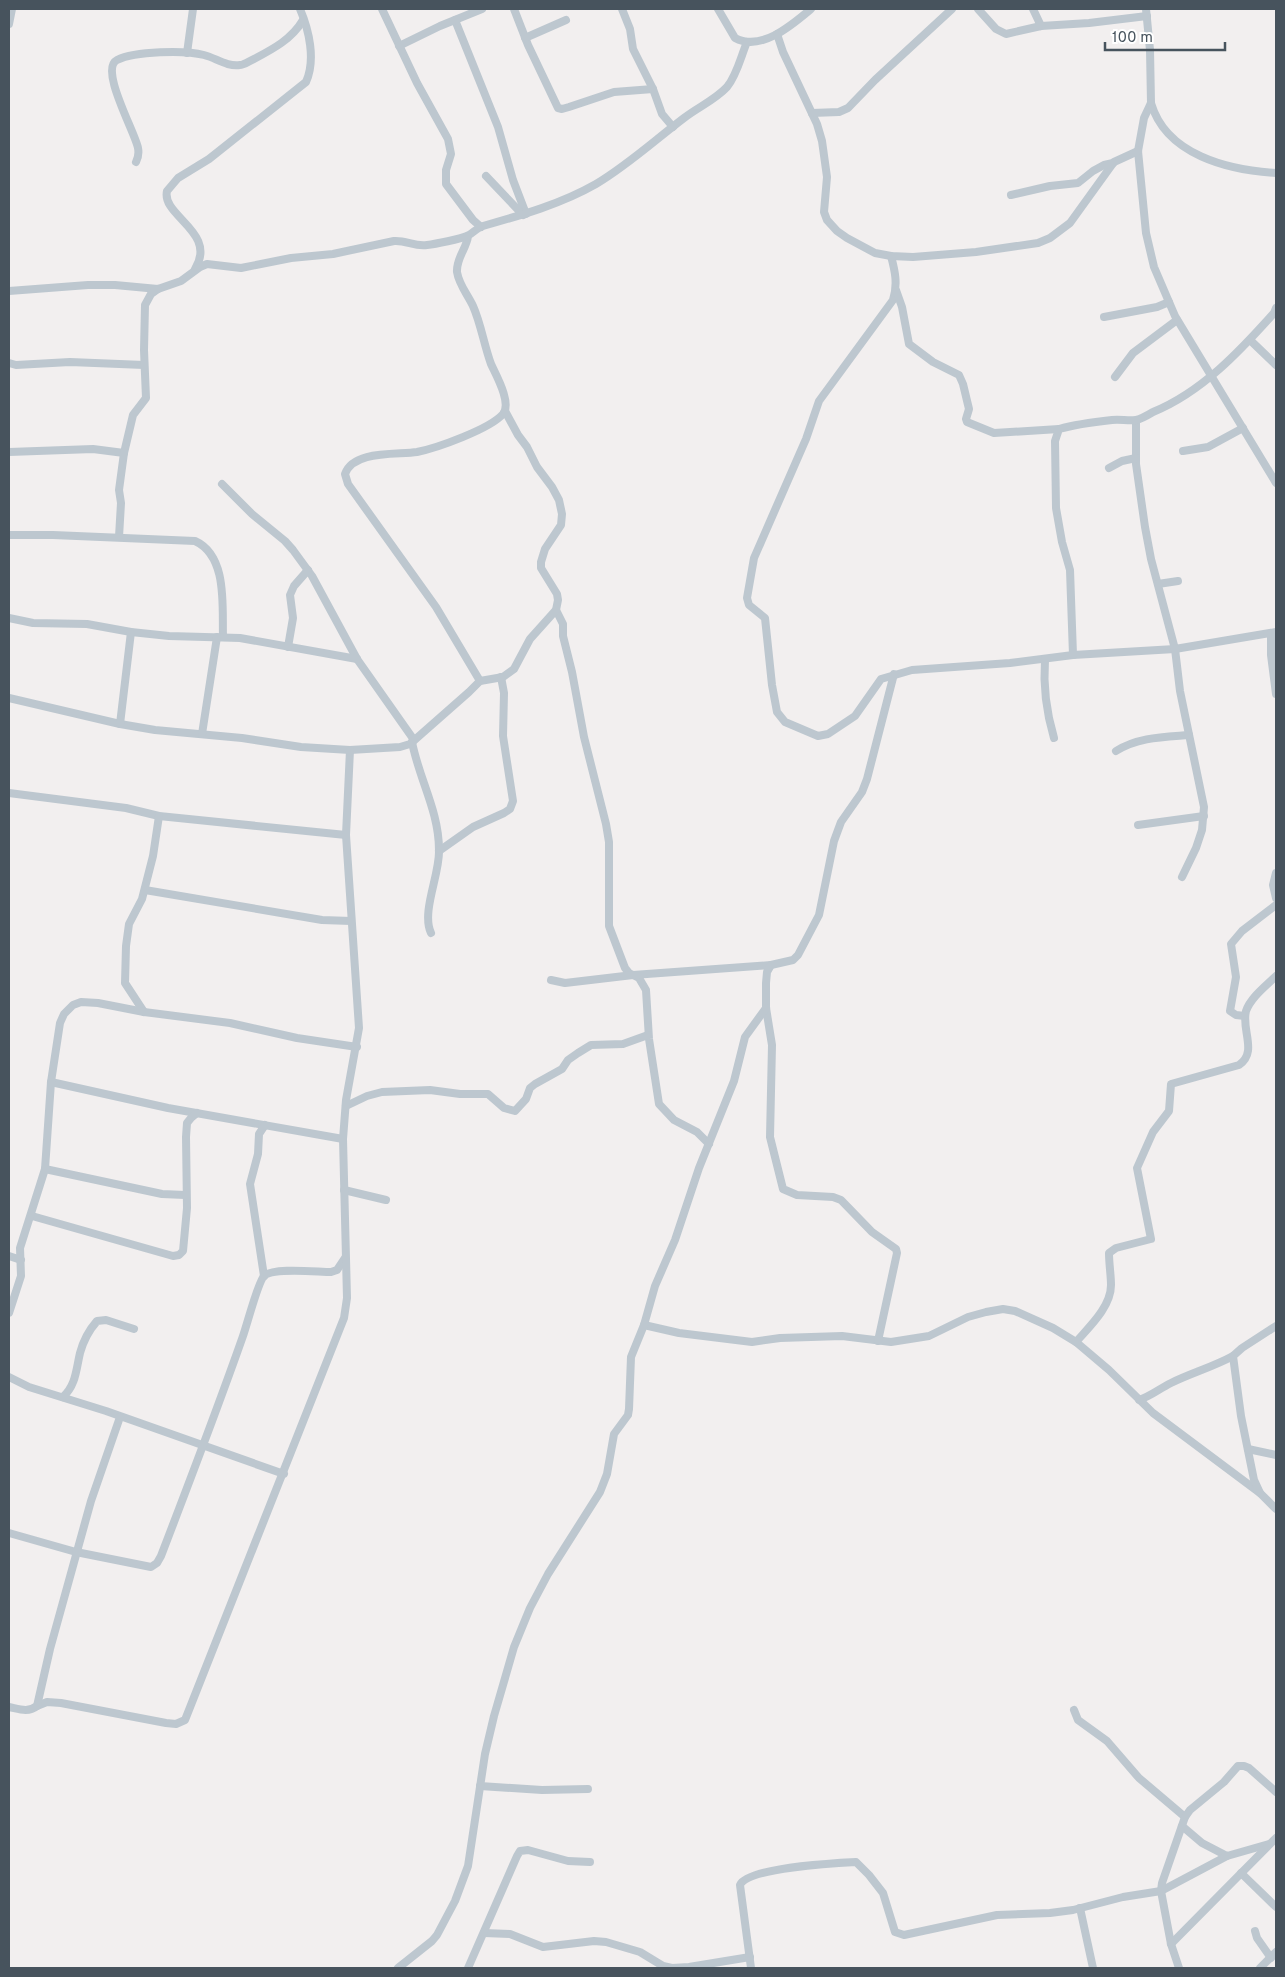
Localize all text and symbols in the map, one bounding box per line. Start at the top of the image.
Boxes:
scale bar [1105,20,1225,52]
text: 100 m [1112,29,1153,48]

